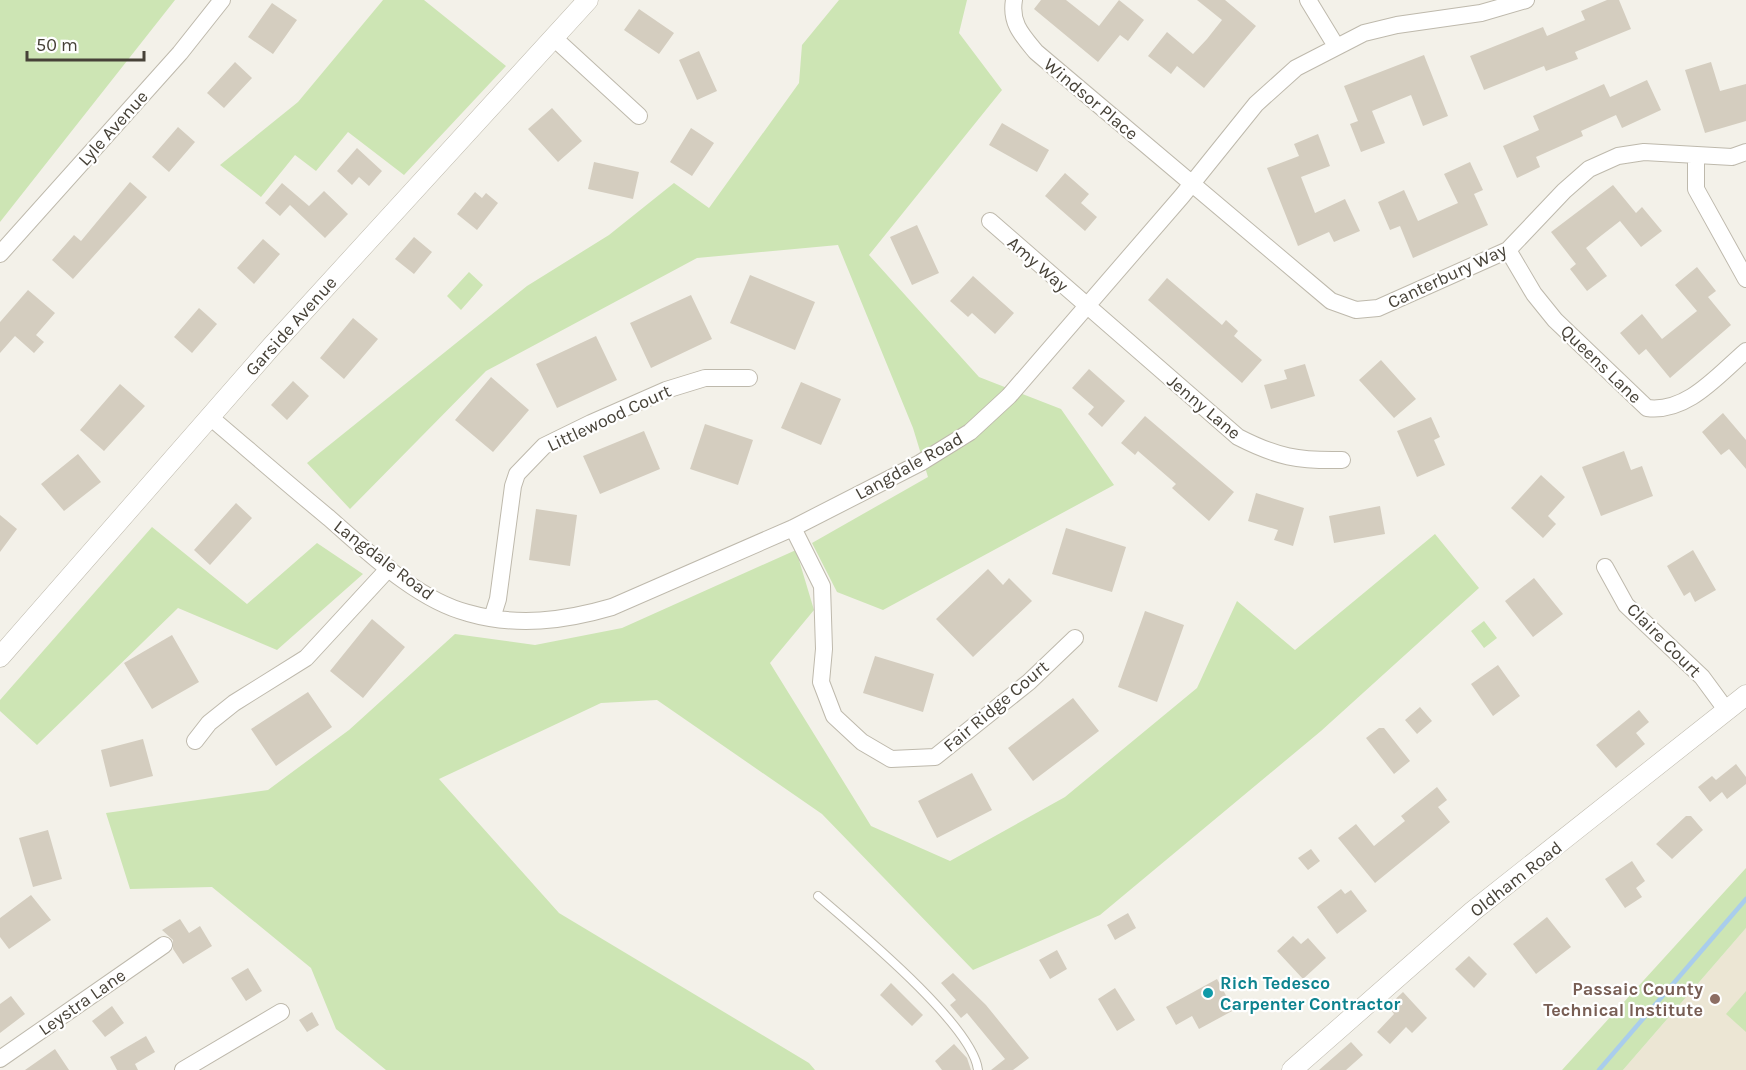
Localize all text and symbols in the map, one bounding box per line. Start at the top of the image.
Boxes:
scale bar [27,24,144,62]
text: 50 m [36,34,78,56]
street label: Windsor Place [1039,53,1143,145]
street label: Lyle Avenue [73,86,153,170]
street label: Amy Way [1003,232,1073,297]
street label: Canterbury Way [1384,239,1511,313]
street label: Garside Avenue [241,272,341,380]
street label: Queens Lane [1556,320,1646,408]
street label: Jenny Lane [1163,370,1245,444]
street label: Littlewood Court [543,380,675,456]
street label: Langdale Road [851,427,967,505]
street label: Langdale Road [329,515,439,605]
street label: Claire Court [1622,598,1706,682]
street label: Fair Ridge Court [939,655,1053,756]
street label: Oldham Road [1466,836,1566,922]
street label: Leystra Lane [34,964,130,1040]
place label: Rich Tedesco Carpenter Contractor [1220,972,1400,1015]
place label: Passaic County Technical Institute [1543,978,1703,1021]
marker: Rich Tedesco Carpenter Contractor [1201,986,1215,1000]
marker: Passaic County Technical Institute [1708,992,1722,1006]

